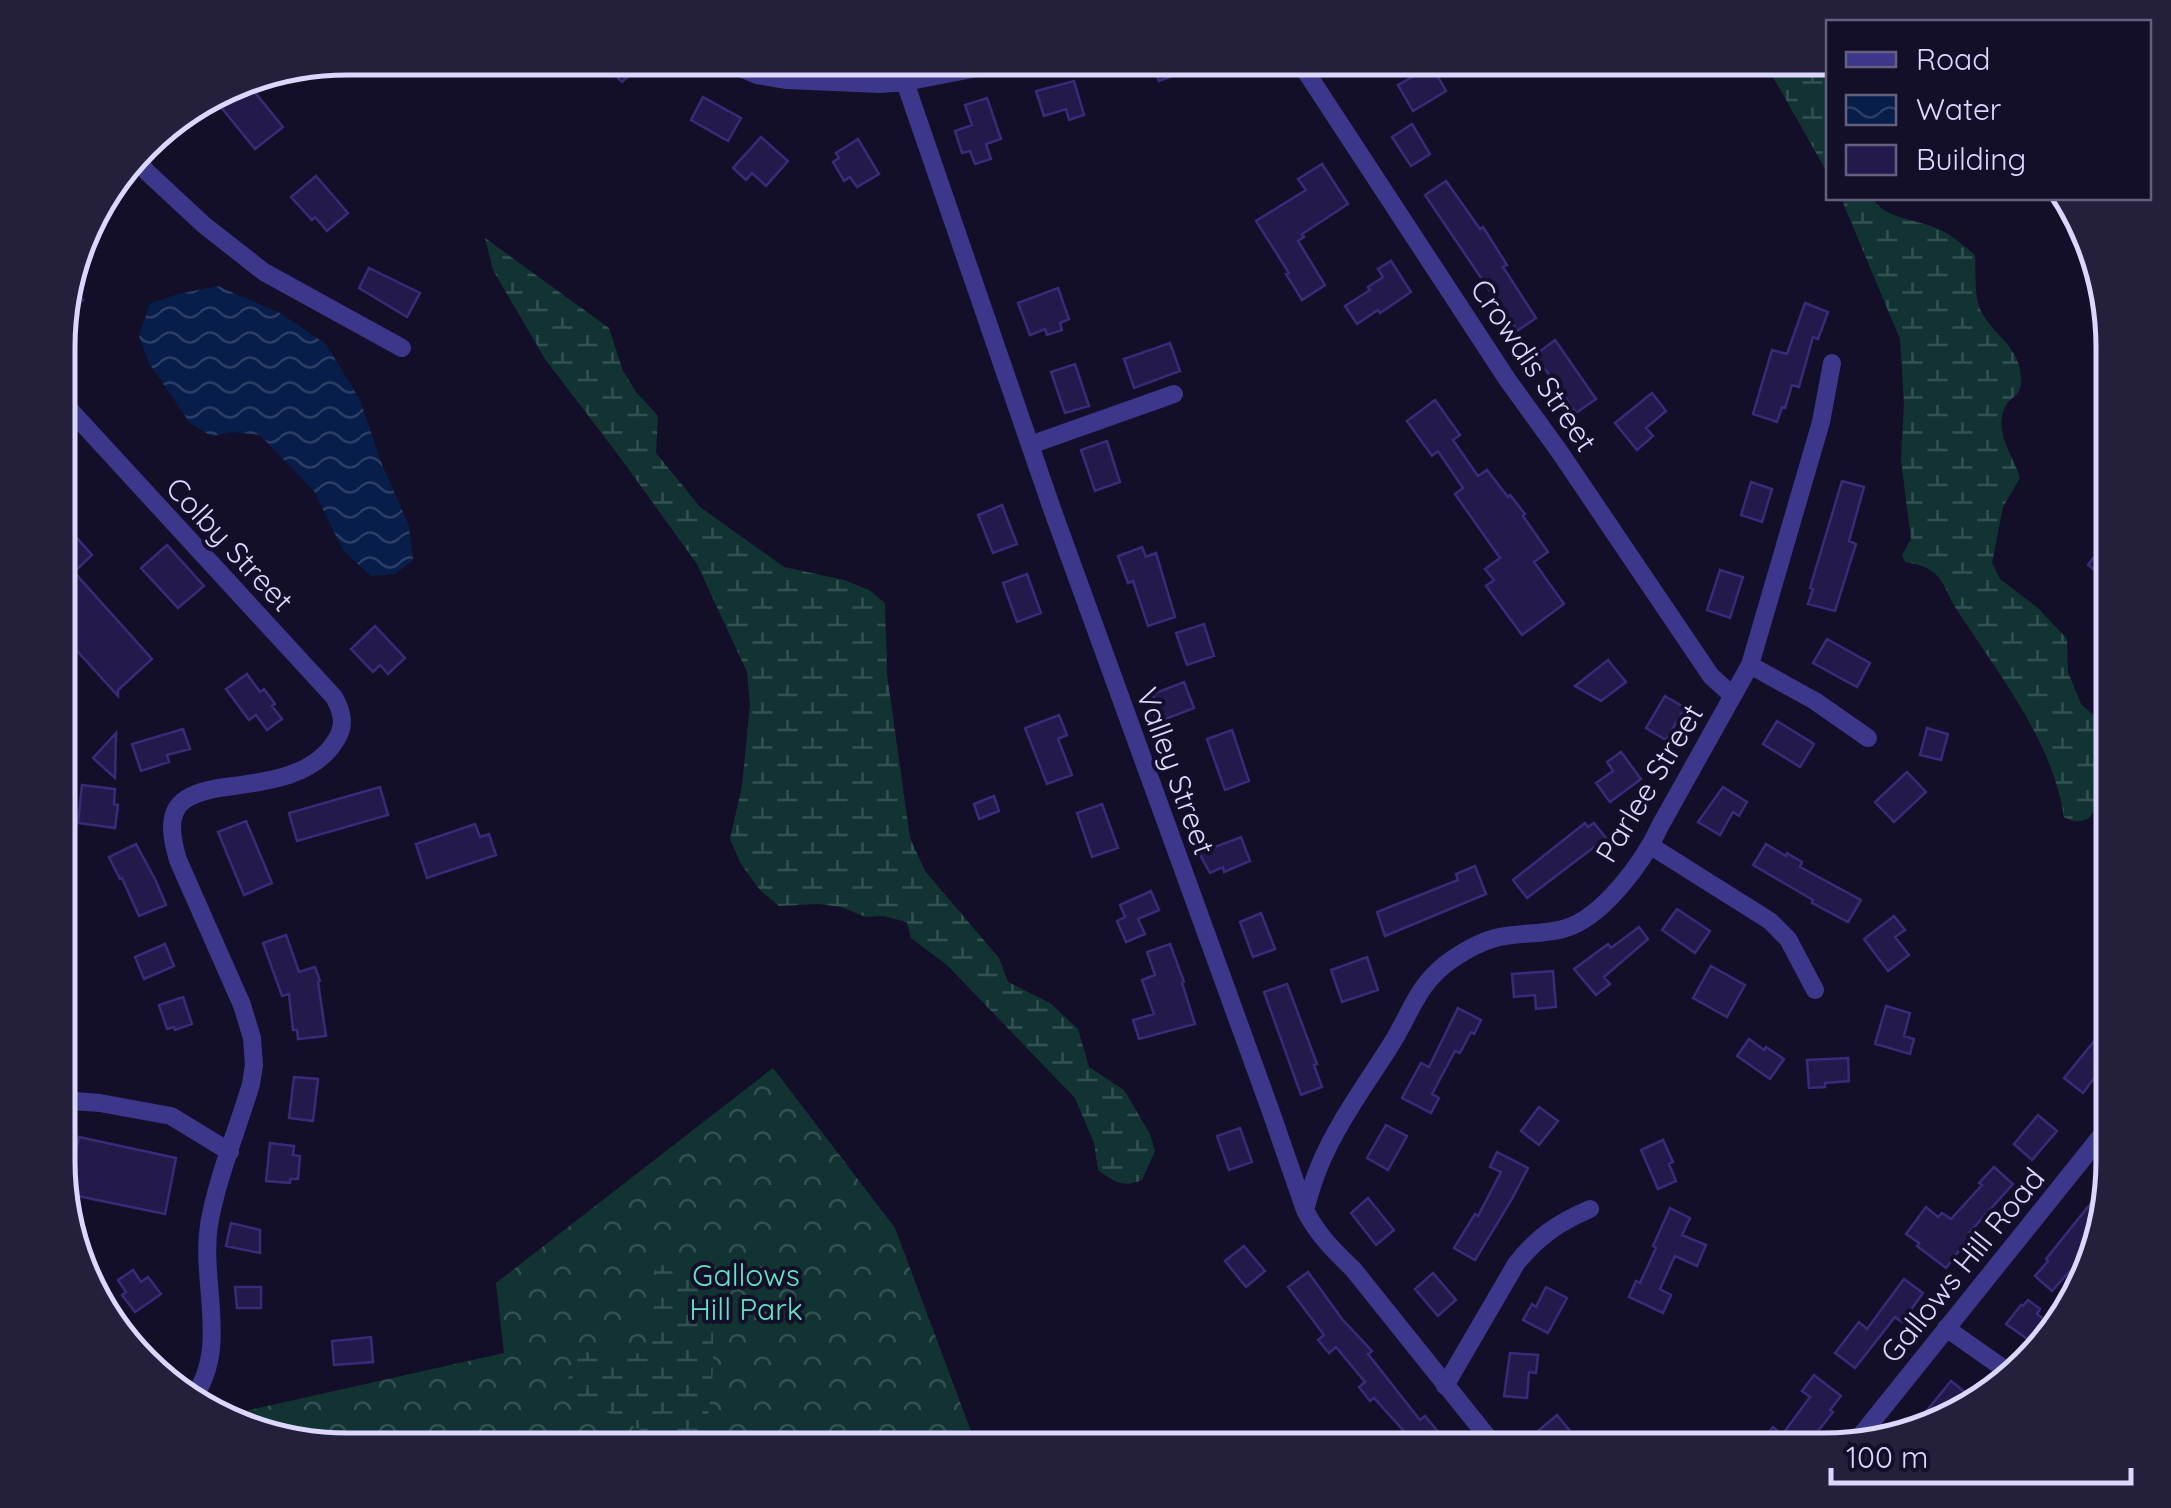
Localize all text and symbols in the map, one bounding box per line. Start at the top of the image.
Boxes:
legend [1826,20,2151,200]
text: Road [1916,40,1990,78]
text: Water [1916,90,2002,128]
text: Building [1916,140,2026,178]
street label: Crowdis Street [1462,271,1606,459]
street label: Colby Street [158,469,302,619]
street label: Valley Street [1128,682,1224,860]
street label: Parlee Street [1587,697,1711,869]
street label: Gallows Hill Road [1872,1160,2052,1370]
park label: Gallows Hill Park [689,1256,803,1328]
scale bar [1831,1423,2131,1485]
text: 100 m [1846,1438,1928,1476]

